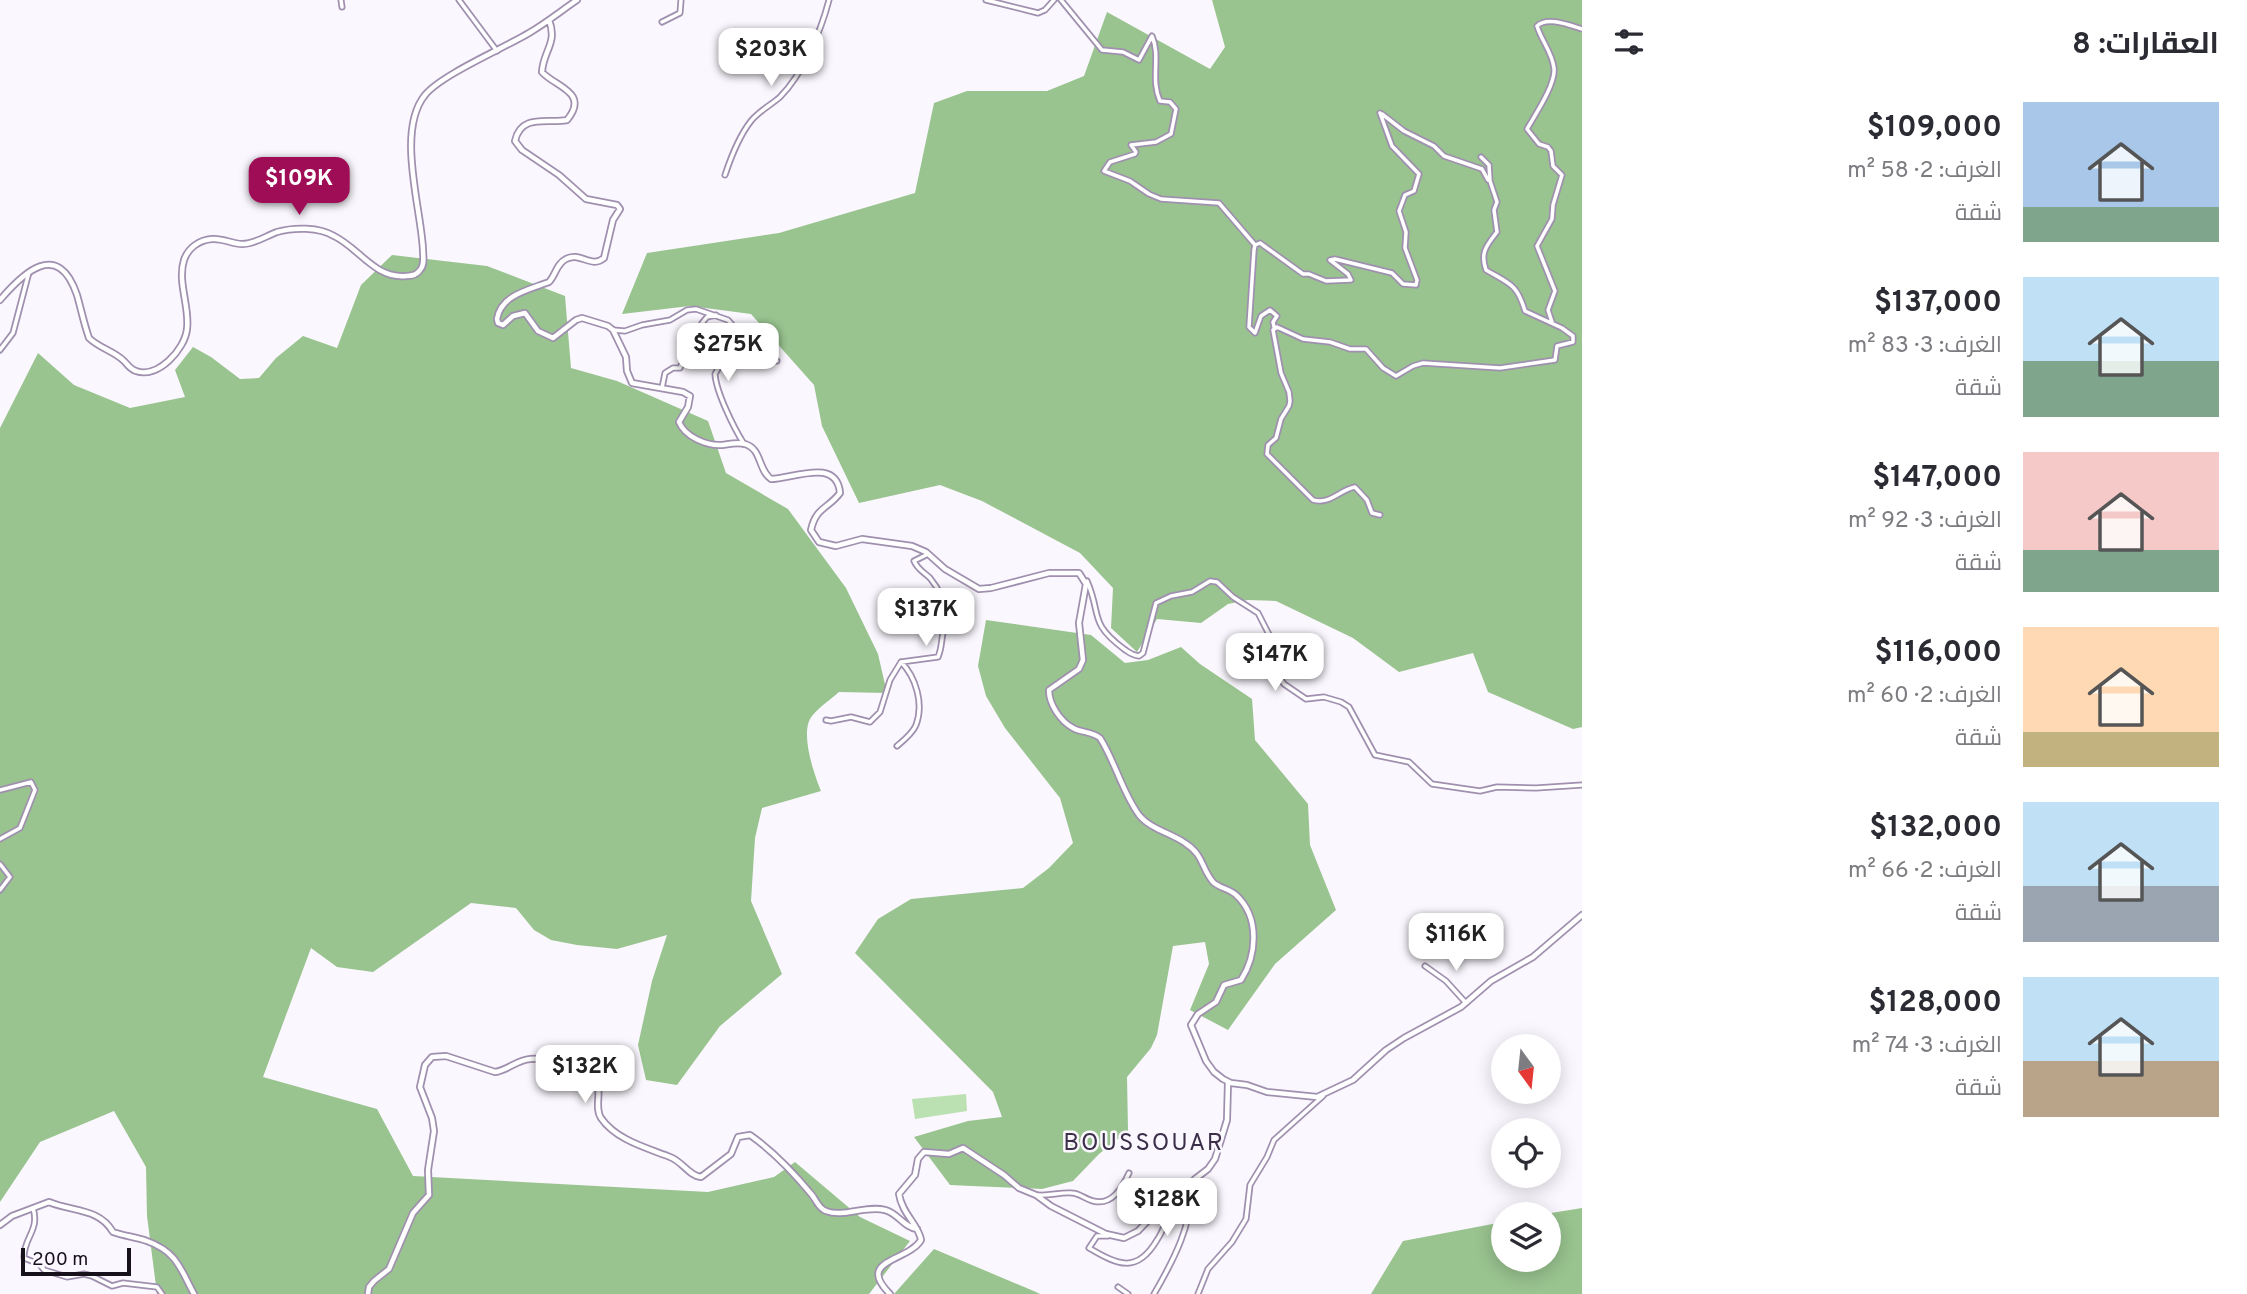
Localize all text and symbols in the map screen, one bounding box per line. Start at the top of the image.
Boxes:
icon: filters [1610,23,1648,61]
text: العقارات: 8 [2072,27,2219,64]
pin: $203K [722,28,820,88]
text: $203K [734,36,808,65]
text: $109,000 [1867,110,2002,147]
icon: home [2079,130,2163,214]
text: الغرف: 2 · 58 m² [1847,157,2002,186]
pin: $109K [250,158,348,217]
text: $109K [265,165,333,194]
text: شقة [1955,200,2002,229]
text: $137,000 [1874,285,2002,322]
icon: home [2079,305,2163,389]
pin: $275K [679,324,777,383]
text: $275K [693,331,763,360]
text: الغرف: 3 · 83 m² [1848,332,2002,361]
text: شقة [1955,375,2002,404]
text: $147,000 [1872,460,2002,497]
icon: home [2079,480,2163,564]
text: الغرف: 3 · 92 m² [1848,507,2002,536]
text: شقة [1955,550,2002,579]
pin: $137K [877,588,975,648]
text: $137K [893,596,959,625]
pin: $147K [1226,634,1324,693]
text: $116,000 [1875,635,2002,672]
text: $147K [1242,641,1308,670]
icon: home [2079,655,2163,739]
text: الغرف: 2 · 60 m² [1847,682,2002,711]
text: شقة [1955,725,2002,754]
text: $132,000 [1869,810,2002,847]
icon: home [2079,830,2163,914]
text: الغرف: 2 · 66 m² [1848,857,2002,886]
text: شقة [1955,900,2002,929]
pin: $116K [1407,914,1505,973]
text: $116K [1425,921,1487,950]
text: $128,000 [1869,985,2002,1022]
icon: home [2079,1005,2163,1089]
text: الغرف: 3 · 74 m² [1852,1032,2002,1061]
north arrow [1491,1034,1561,1104]
map controls [1491,1034,1561,1272]
pin: $132K [536,1046,634,1105]
text: $132K [552,1053,618,1082]
text: شقة [1955,1075,2002,1104]
button: locate [1491,1118,1561,1188]
district label: BOUSSOUAR [1063,1129,1225,1159]
pin: $128K [1118,1178,1216,1238]
text: $128K [1133,1186,1201,1215]
button: layers [1491,1202,1561,1272]
scale bar [21,1245,131,1277]
text: 200 m [32,1248,88,1272]

